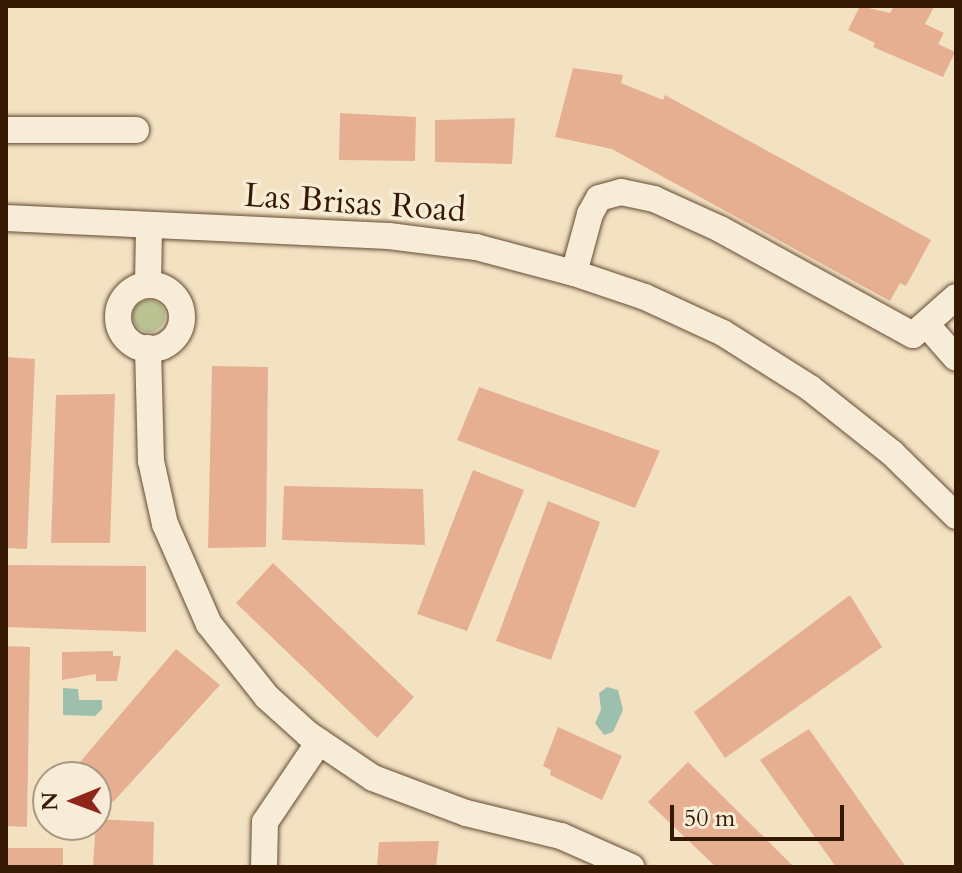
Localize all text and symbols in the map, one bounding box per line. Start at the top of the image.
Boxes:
street label: Las Brisas Road [243,175,467,231]
north arrow [32,761,112,841]
scale bar [674,789,848,839]
text: N [35,792,65,811]
text: 50 m [684,802,735,835]

